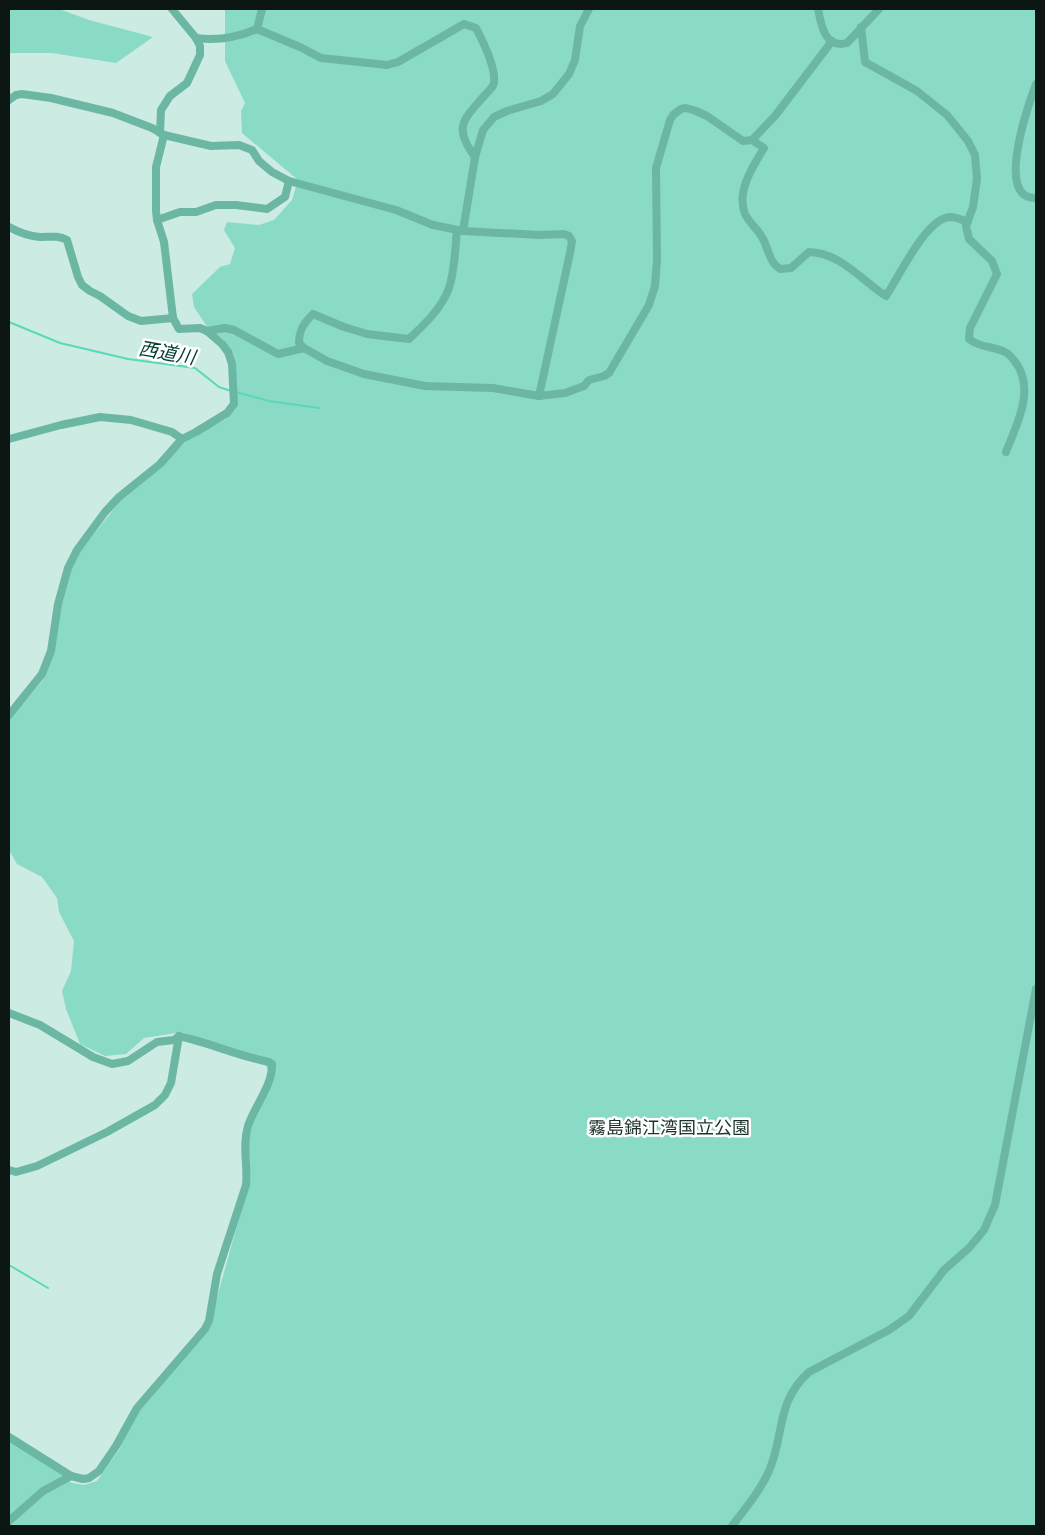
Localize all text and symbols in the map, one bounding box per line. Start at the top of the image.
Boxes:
water label: 西道川 [137,335,199,372]
park label: 霧島錦江湾国立公園 [588,1115,750,1141]

